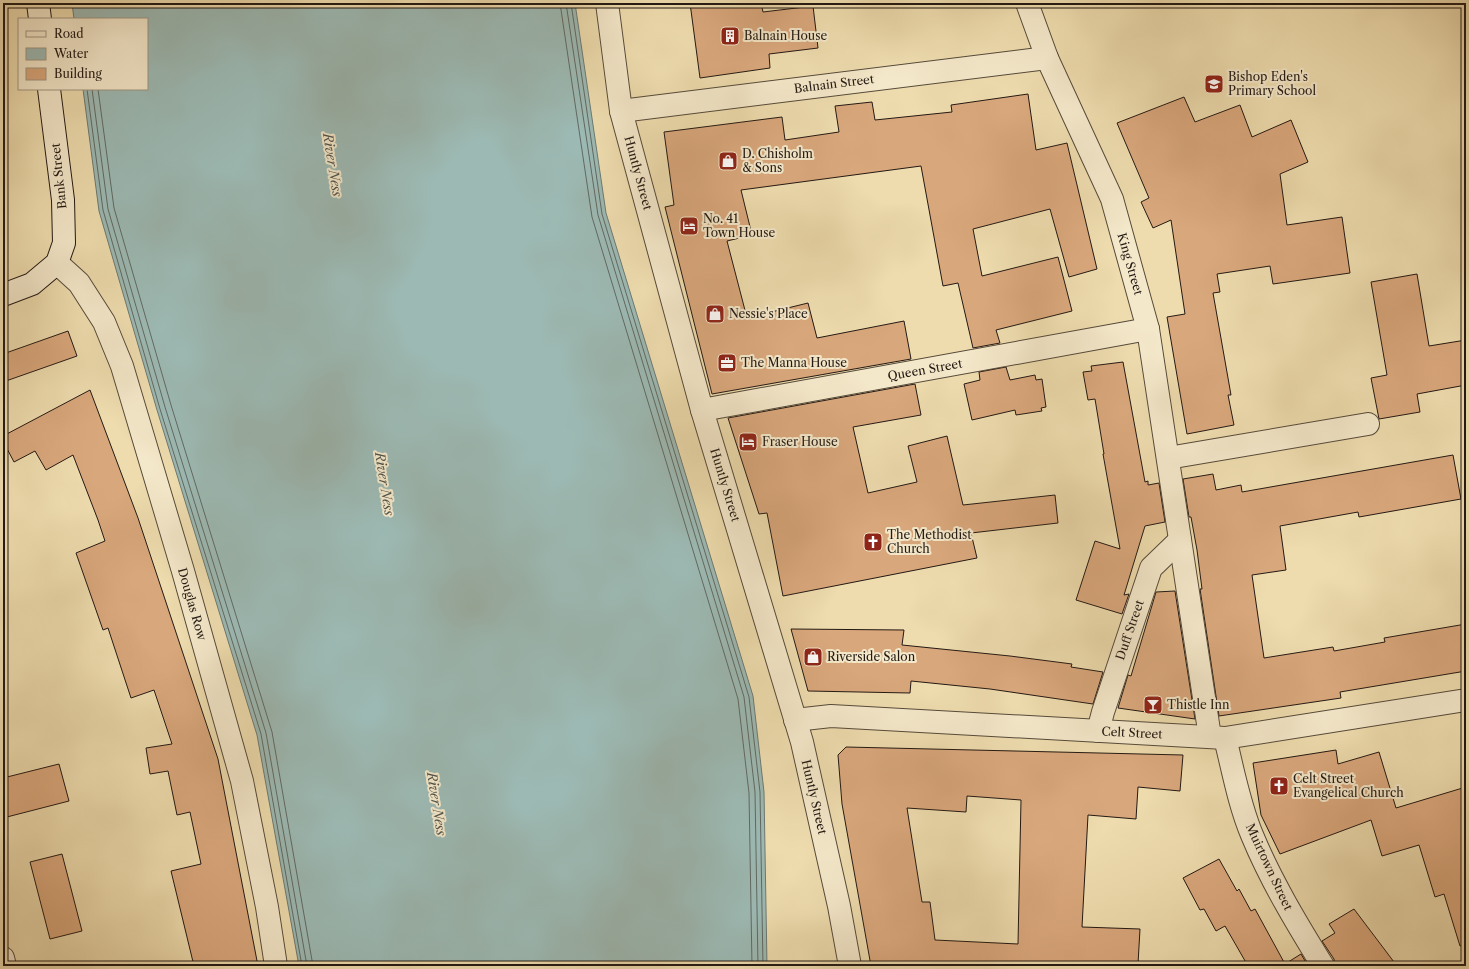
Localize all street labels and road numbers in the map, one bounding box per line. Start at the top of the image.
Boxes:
street label: Balnain Street [793,71,876,96]
street label: Huntly Street [621,134,656,212]
street label: Bank Street [48,142,69,210]
street label: King Street [1114,231,1147,297]
street label: Queen Street [886,355,964,383]
street label: Huntly Street [707,446,744,524]
street label: Douglas Row [175,566,210,643]
street label: Duff Street [1112,597,1147,662]
street label: Celt Street [1101,723,1164,742]
street label: Huntly Street [799,758,831,836]
street label: Muirtown Street [1243,821,1296,913]

